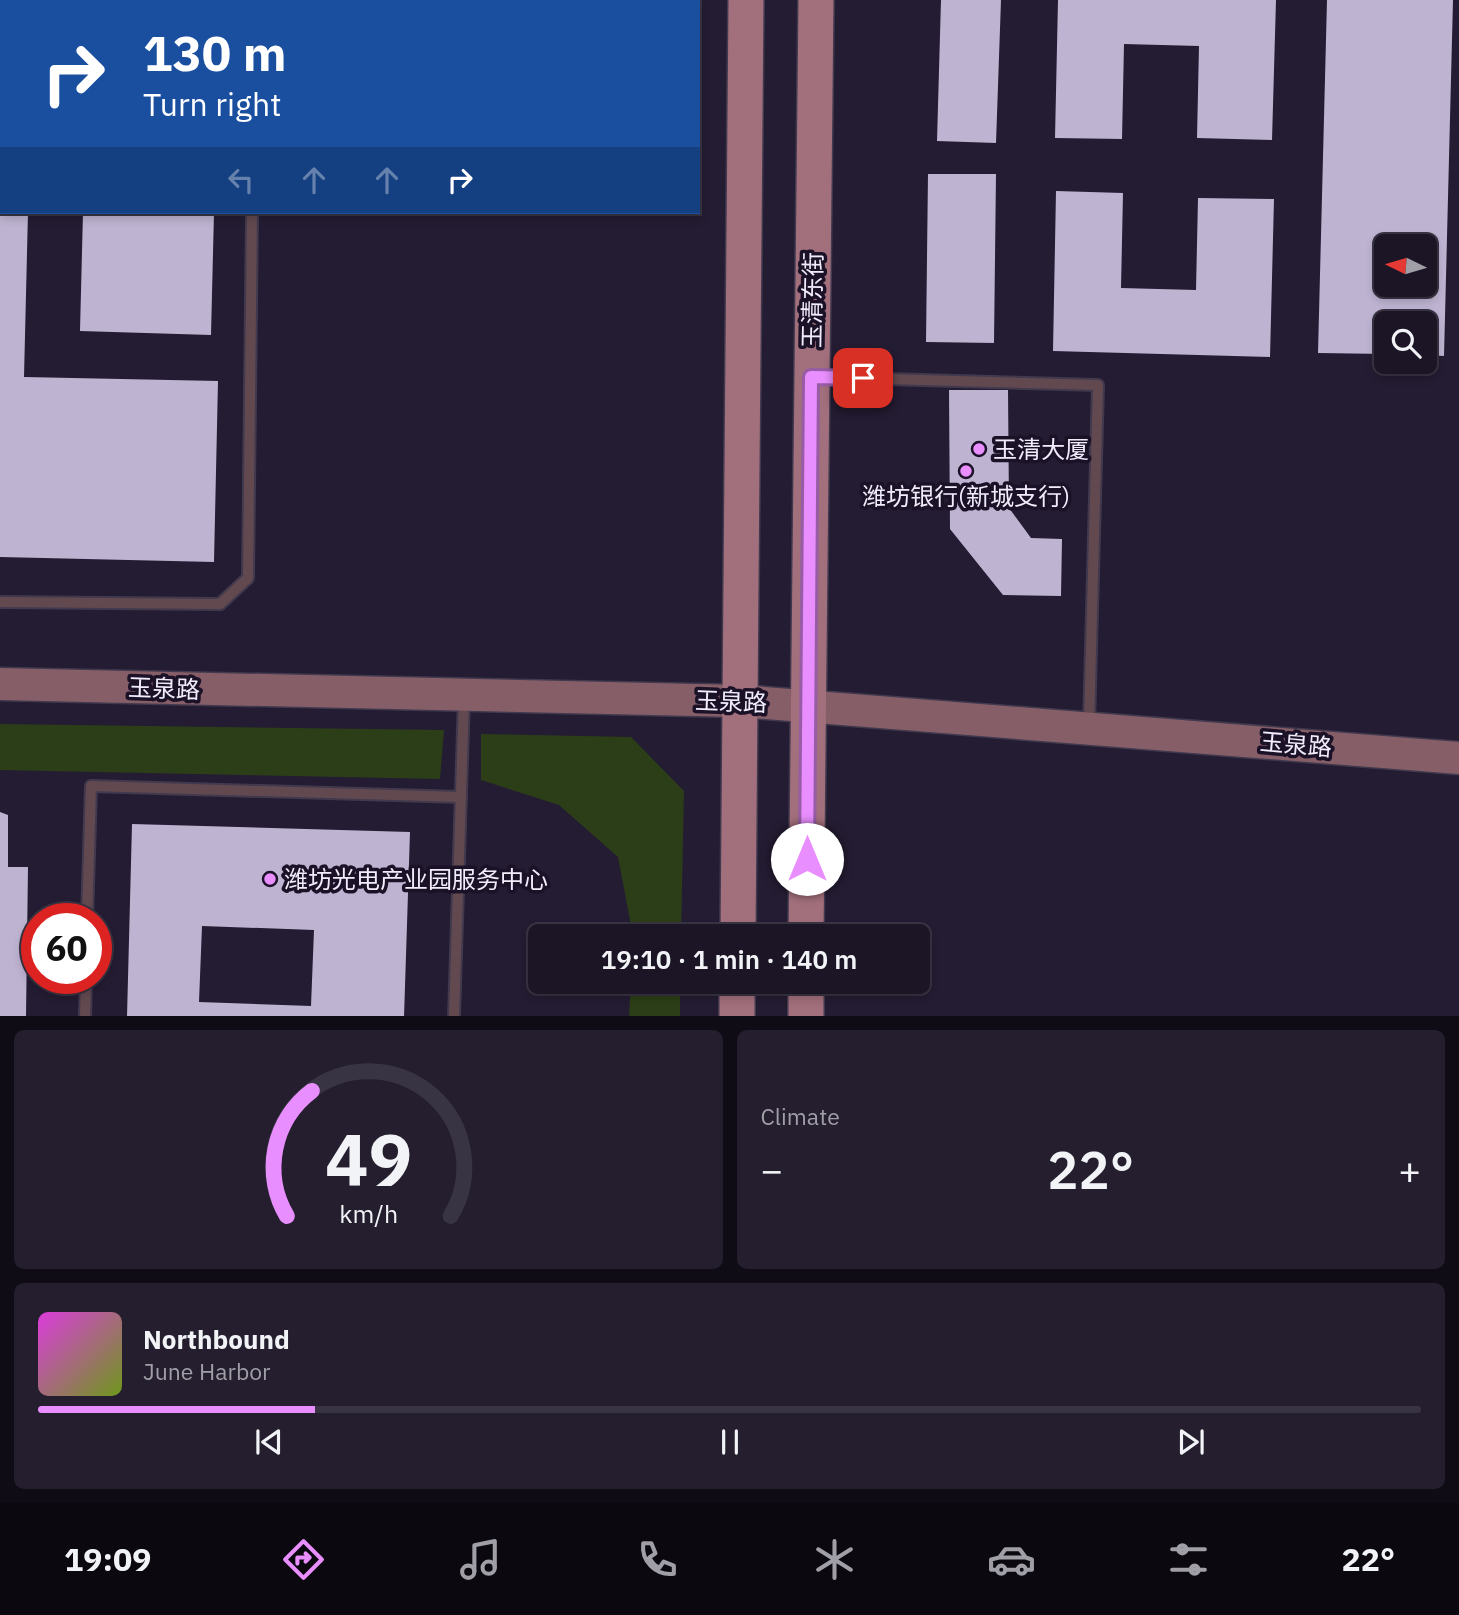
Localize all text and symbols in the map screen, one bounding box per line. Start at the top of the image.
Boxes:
text: 130 m [143,21,287,84]
icon: right [28,28,119,119]
text: Turn right [143,83,281,125]
icon: left [222,161,260,199]
icon: ahead [295,161,333,199]
icon: ahead [368,161,406,199]
icon: right [441,161,479,199]
north arrow [1374,234,1437,298]
map controls [1374,234,1437,374]
street label: 玉清东街 [795,252,829,348]
button: search [1374,311,1437,374]
pin [833,348,893,408]
icon: arrive [844,359,882,397]
place label: 玉清大厦 [993,433,1089,465]
marker: 玉清大厦 [971,441,987,457]
marker: 潍坊银行(新城支行) [958,463,974,479]
place label: 潍坊银行(新城支行) [862,480,1070,512]
street label: 玉泉路 [127,671,201,705]
street label: 玉泉路 [694,684,768,718]
street label: 玉泉路 [1259,725,1333,763]
position arrow [770,822,844,896]
place label: 潍坊光电产业园服务中心 [284,863,548,895]
marker: 潍坊光电产业园服务中心 [262,871,278,887]
speed limit sign: 60 [21,903,112,994]
text: 19:10 · 1 min · 140 m [601,942,857,976]
text: Climate [761,1101,840,1131]
text: 49 [325,1111,412,1206]
text: 22° [1047,1136,1134,1203]
text: − [761,1145,783,1194]
text: + [1398,1145,1421,1194]
text: km/h [339,1196,398,1229]
text: Northbound [143,1322,290,1356]
text: June Harbor [143,1356,271,1386]
icon: previous [250,1423,288,1461]
icon: pause [711,1423,749,1461]
icon: next [1172,1423,1210,1461]
icon: directions [279,1535,328,1584]
icon: music [456,1535,505,1584]
icon: phone [633,1535,682,1584]
icon: climate [810,1535,859,1584]
icon: car [987,1535,1036,1584]
icon: filters [1164,1535,1213,1584]
text: 19:09 [64,1538,151,1580]
text: 22° [1341,1538,1395,1580]

